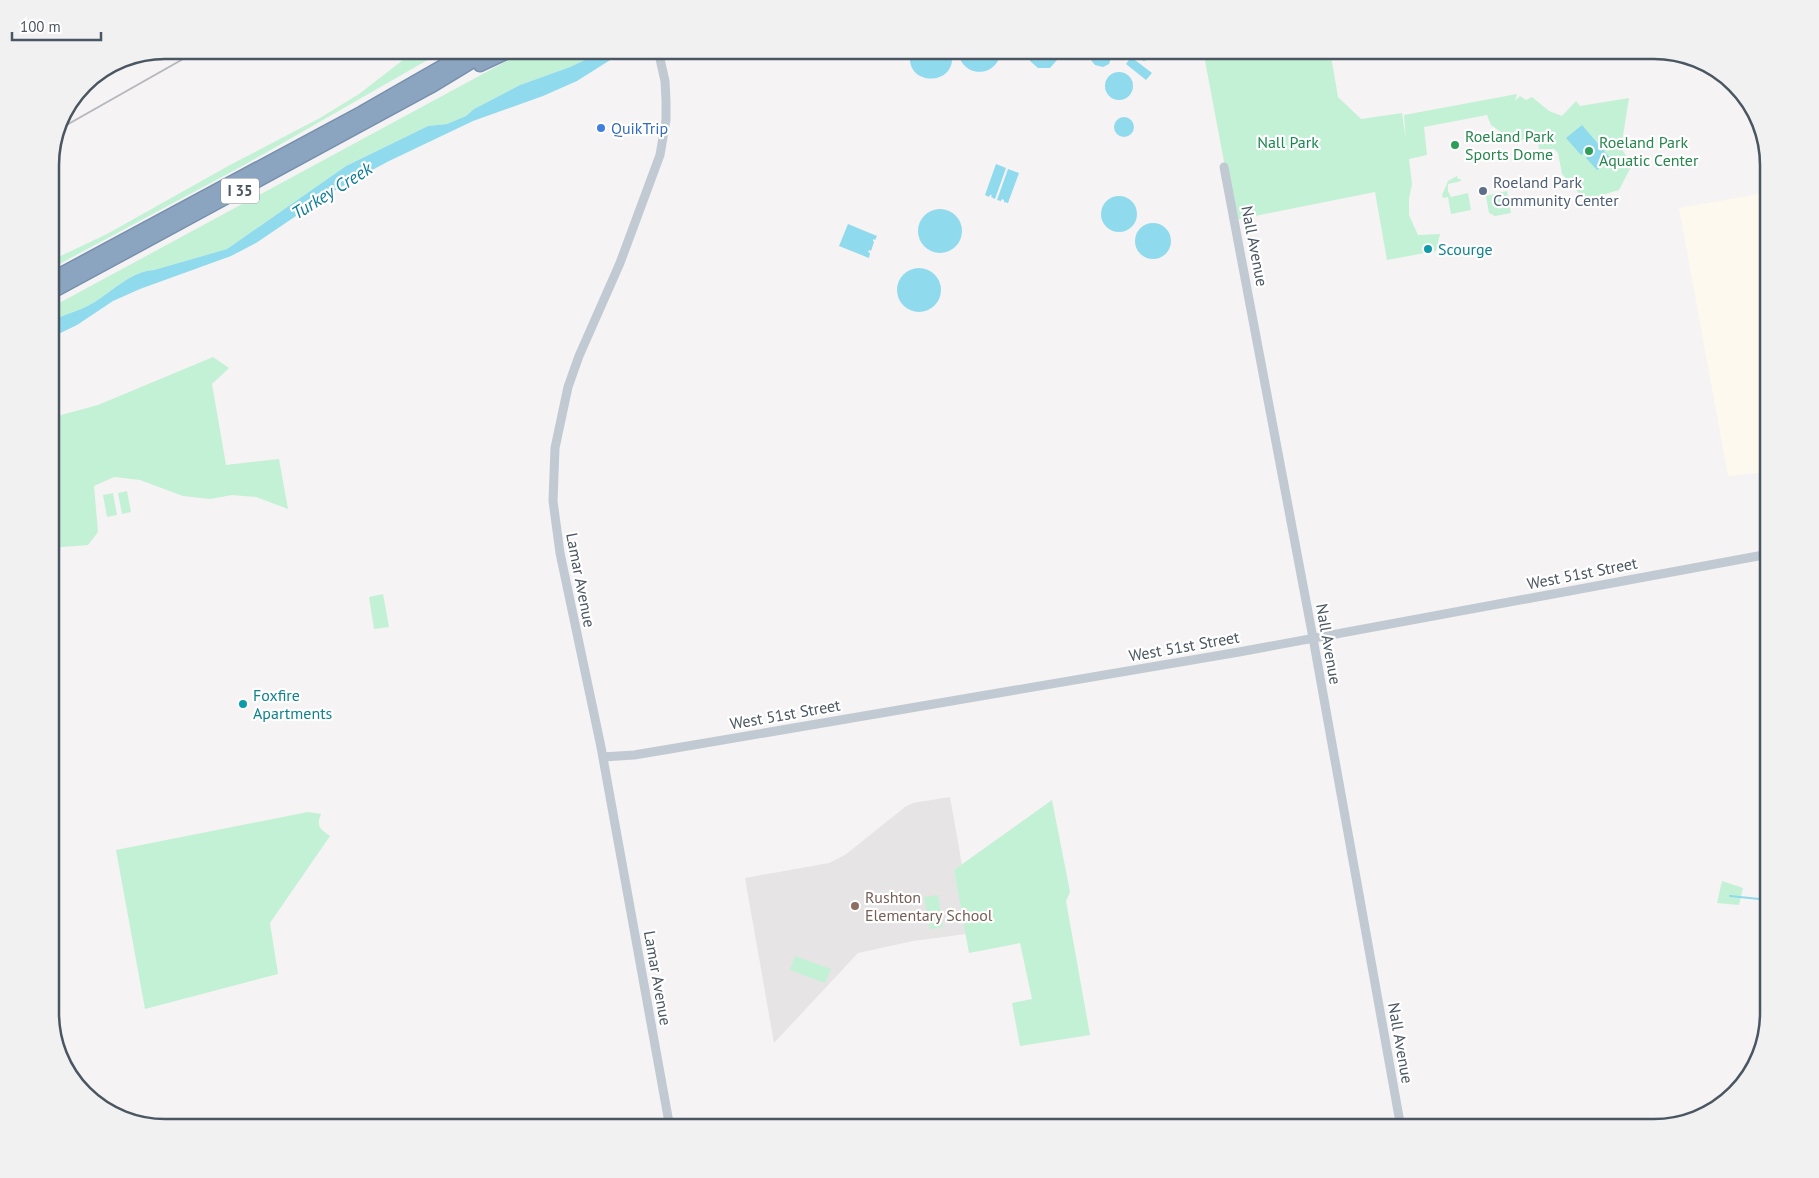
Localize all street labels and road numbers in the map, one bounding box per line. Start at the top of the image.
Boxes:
road number: I 35 [221,178,259,204]
street label: Nall Avenue [1237,204,1273,288]
street label: Lamar Avenue [562,531,600,629]
street label: West 51st Street [1525,552,1639,593]
street label: Nall Avenue [1312,602,1346,686]
street label: West 51st Street [1127,626,1241,666]
street label: West 51st Street [728,694,842,734]
street label: Lamar Avenue [640,929,676,1027]
street label: Nall Avenue [1384,1001,1418,1085]

